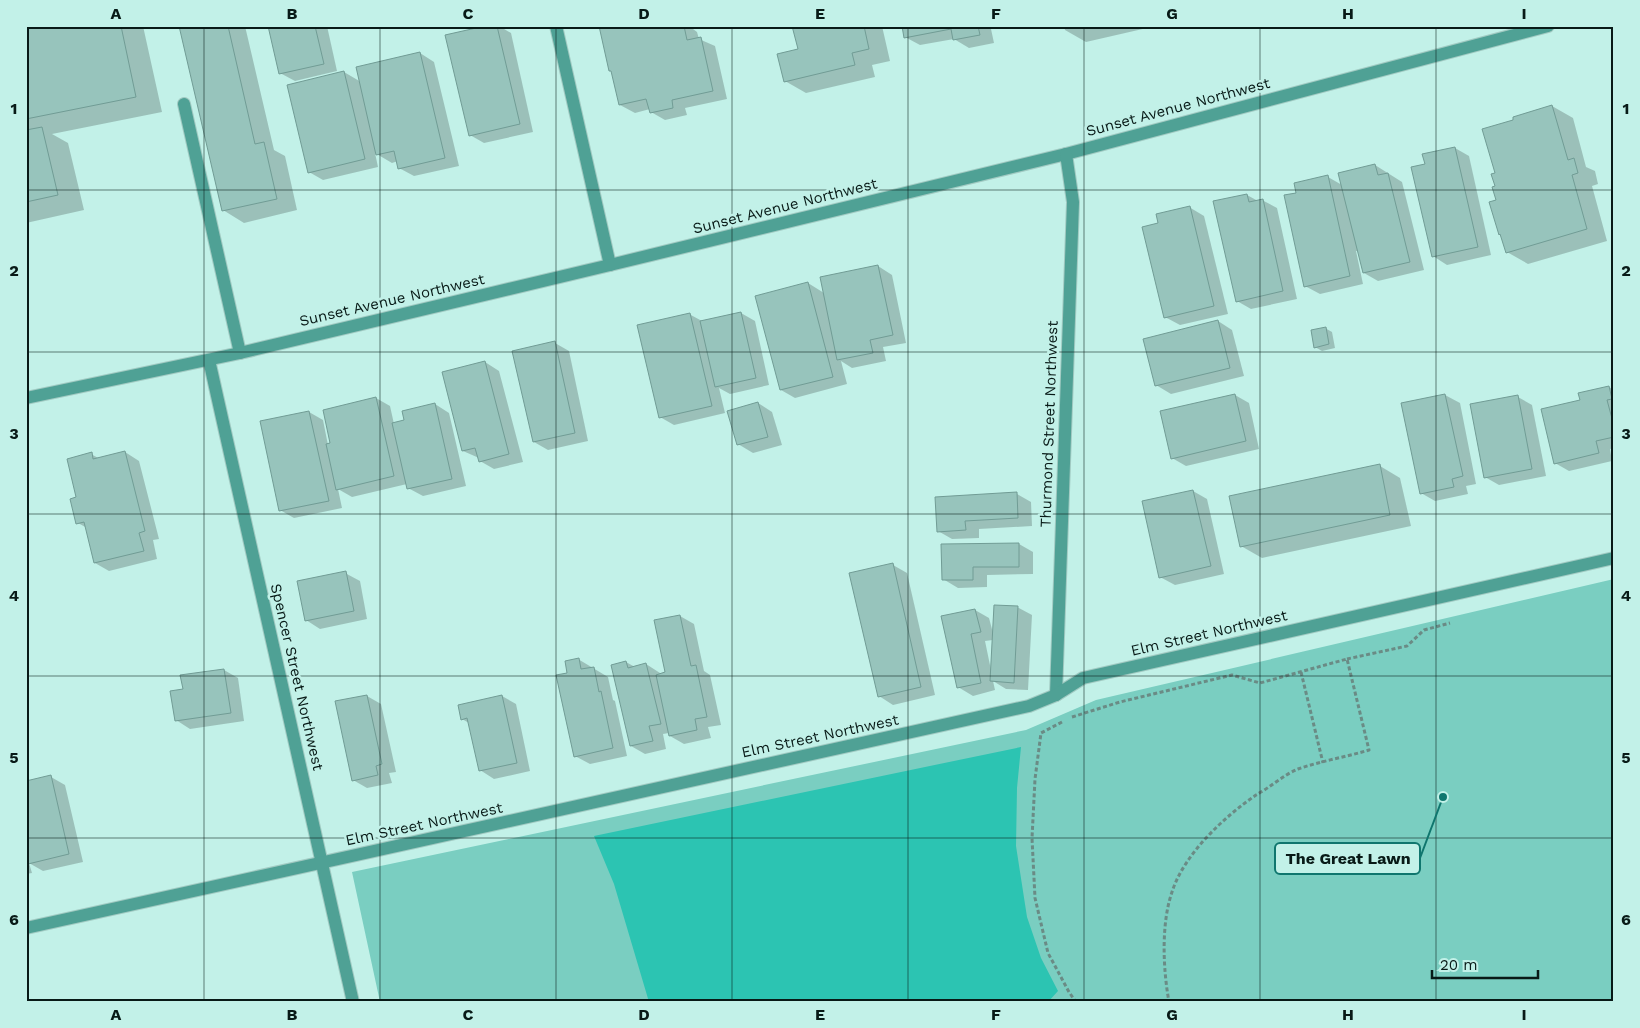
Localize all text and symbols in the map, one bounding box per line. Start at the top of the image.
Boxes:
text: A [111,4,122,23]
text: B [287,4,298,23]
text: C [463,4,474,23]
text: D [638,4,650,23]
text: E [815,4,825,23]
text: F [991,4,1001,23]
text: G [1166,4,1178,23]
text: H [1342,4,1354,23]
text: I [1521,4,1527,23]
street label: Sunset Avenue Northwest [1084,74,1273,140]
text: 1 [11,99,17,118]
text: 1 [1623,99,1629,118]
street label: Sunset Avenue Northwest [691,174,880,238]
text: 2 [9,261,19,280]
text: 2 [1621,261,1631,280]
street label: Sunset Avenue Northwest [298,270,487,330]
street label: Thurmond Street Northwest [1036,320,1062,528]
text: 3 [9,424,19,443]
text: 3 [1621,424,1631,443]
street label: Spencer Street Northwest [267,582,327,773]
text: 4 [9,586,19,605]
text: 4 [1621,586,1631,605]
street label: Elm Street Northwest [1129,606,1290,660]
street label: Elm Street Northwest [740,710,901,761]
text: 5 [9,748,19,767]
text: 5 [1621,748,1631,767]
street label: Elm Street Northwest [344,798,505,849]
callout: The Great Lawn [1275,843,1420,874]
text: The Great Lawn [1285,849,1411,868]
text: 6 [9,910,19,929]
text: 6 [1621,910,1631,929]
scale bar [1432,948,1539,980]
text: 20 m [1440,956,1478,974]
text: A [111,1005,122,1024]
text: B [287,1005,298,1024]
text: C [463,1005,474,1024]
text: D [638,1005,650,1024]
text: E [815,1005,825,1024]
text: F [991,1005,1001,1024]
text: G [1166,1005,1178,1024]
text: H [1342,1005,1354,1024]
text: I [1521,1005,1527,1024]

